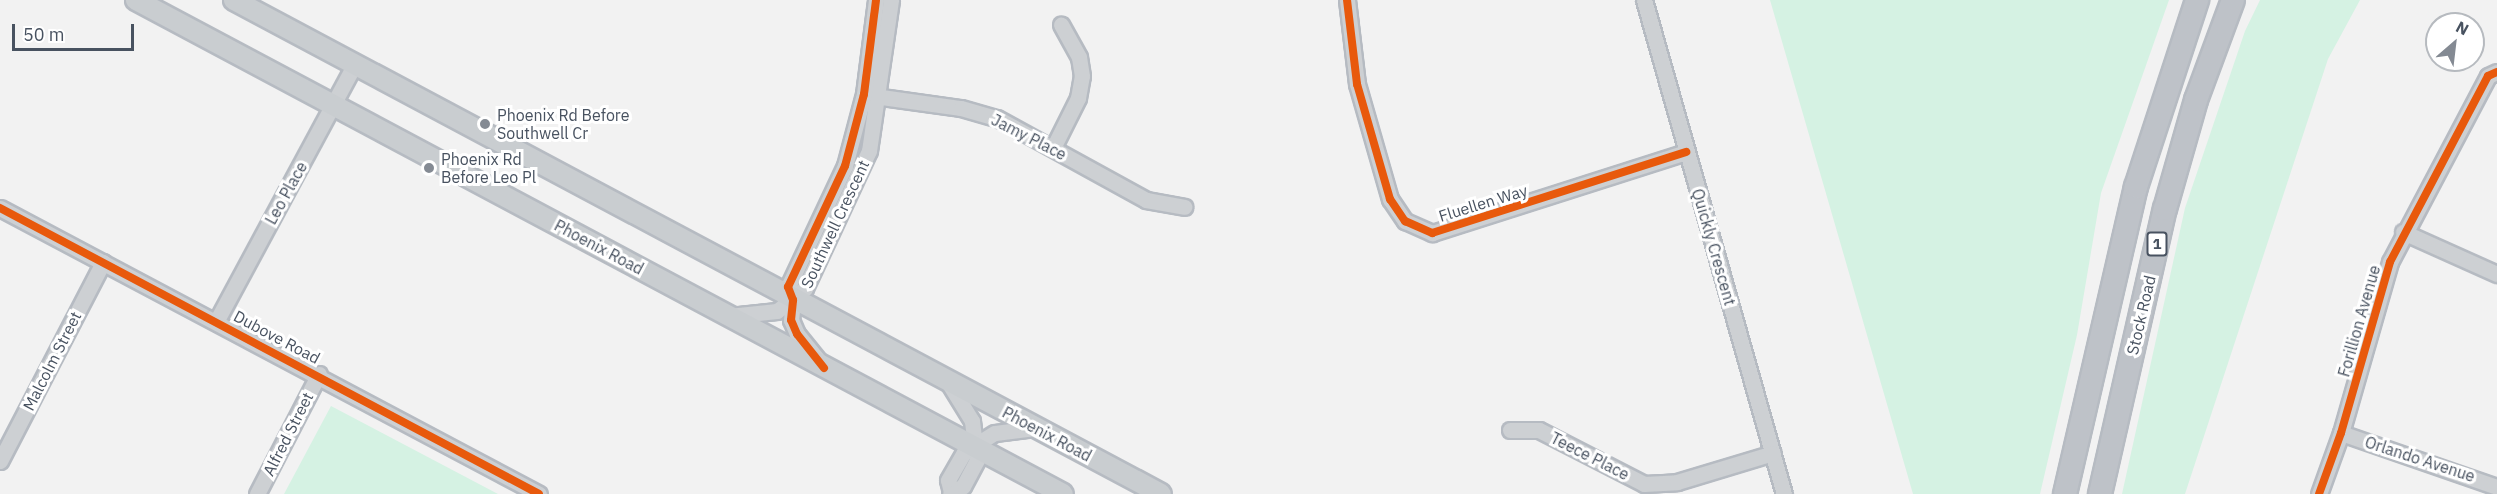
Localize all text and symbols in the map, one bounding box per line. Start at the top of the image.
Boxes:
scale bar [15,12,136,50]
north arrow [2425,12,2485,72]
text: N [2453,16,2472,39]
text: 50 m [23,23,65,46]
place label: Phoenix Rd Before Southwell Cr [497,105,629,143]
street label: Jamy Place [988,110,1070,164]
marker: Phoenix Rd Before Southwell Cr [478,117,492,131]
place label: Phoenix Rd Before Leo Pl [441,149,536,187]
street label: Southwell Crescent [797,157,873,291]
street label: Leo Place [261,158,311,228]
marker: Phoenix Rd Before Leo Pl [422,161,436,175]
street label: Fluellen Way [1436,180,1530,226]
street label: Quickly Crescent [1688,186,1740,308]
street label: Phoenix Road [551,215,647,279]
road number: 1 [2146,232,2168,256]
street label: Forillion Avenue [2334,263,2384,379]
street label: Stock Road [2123,273,2159,357]
street label: Dubove Road [231,306,323,368]
street label: Malcolm Street [19,308,85,414]
street label: Alfred Street [259,389,317,479]
street label: Phoenix Road [999,402,1095,466]
street label: Teece Place [1548,428,1632,484]
street label: Orlando Avenue [2363,432,2477,486]

